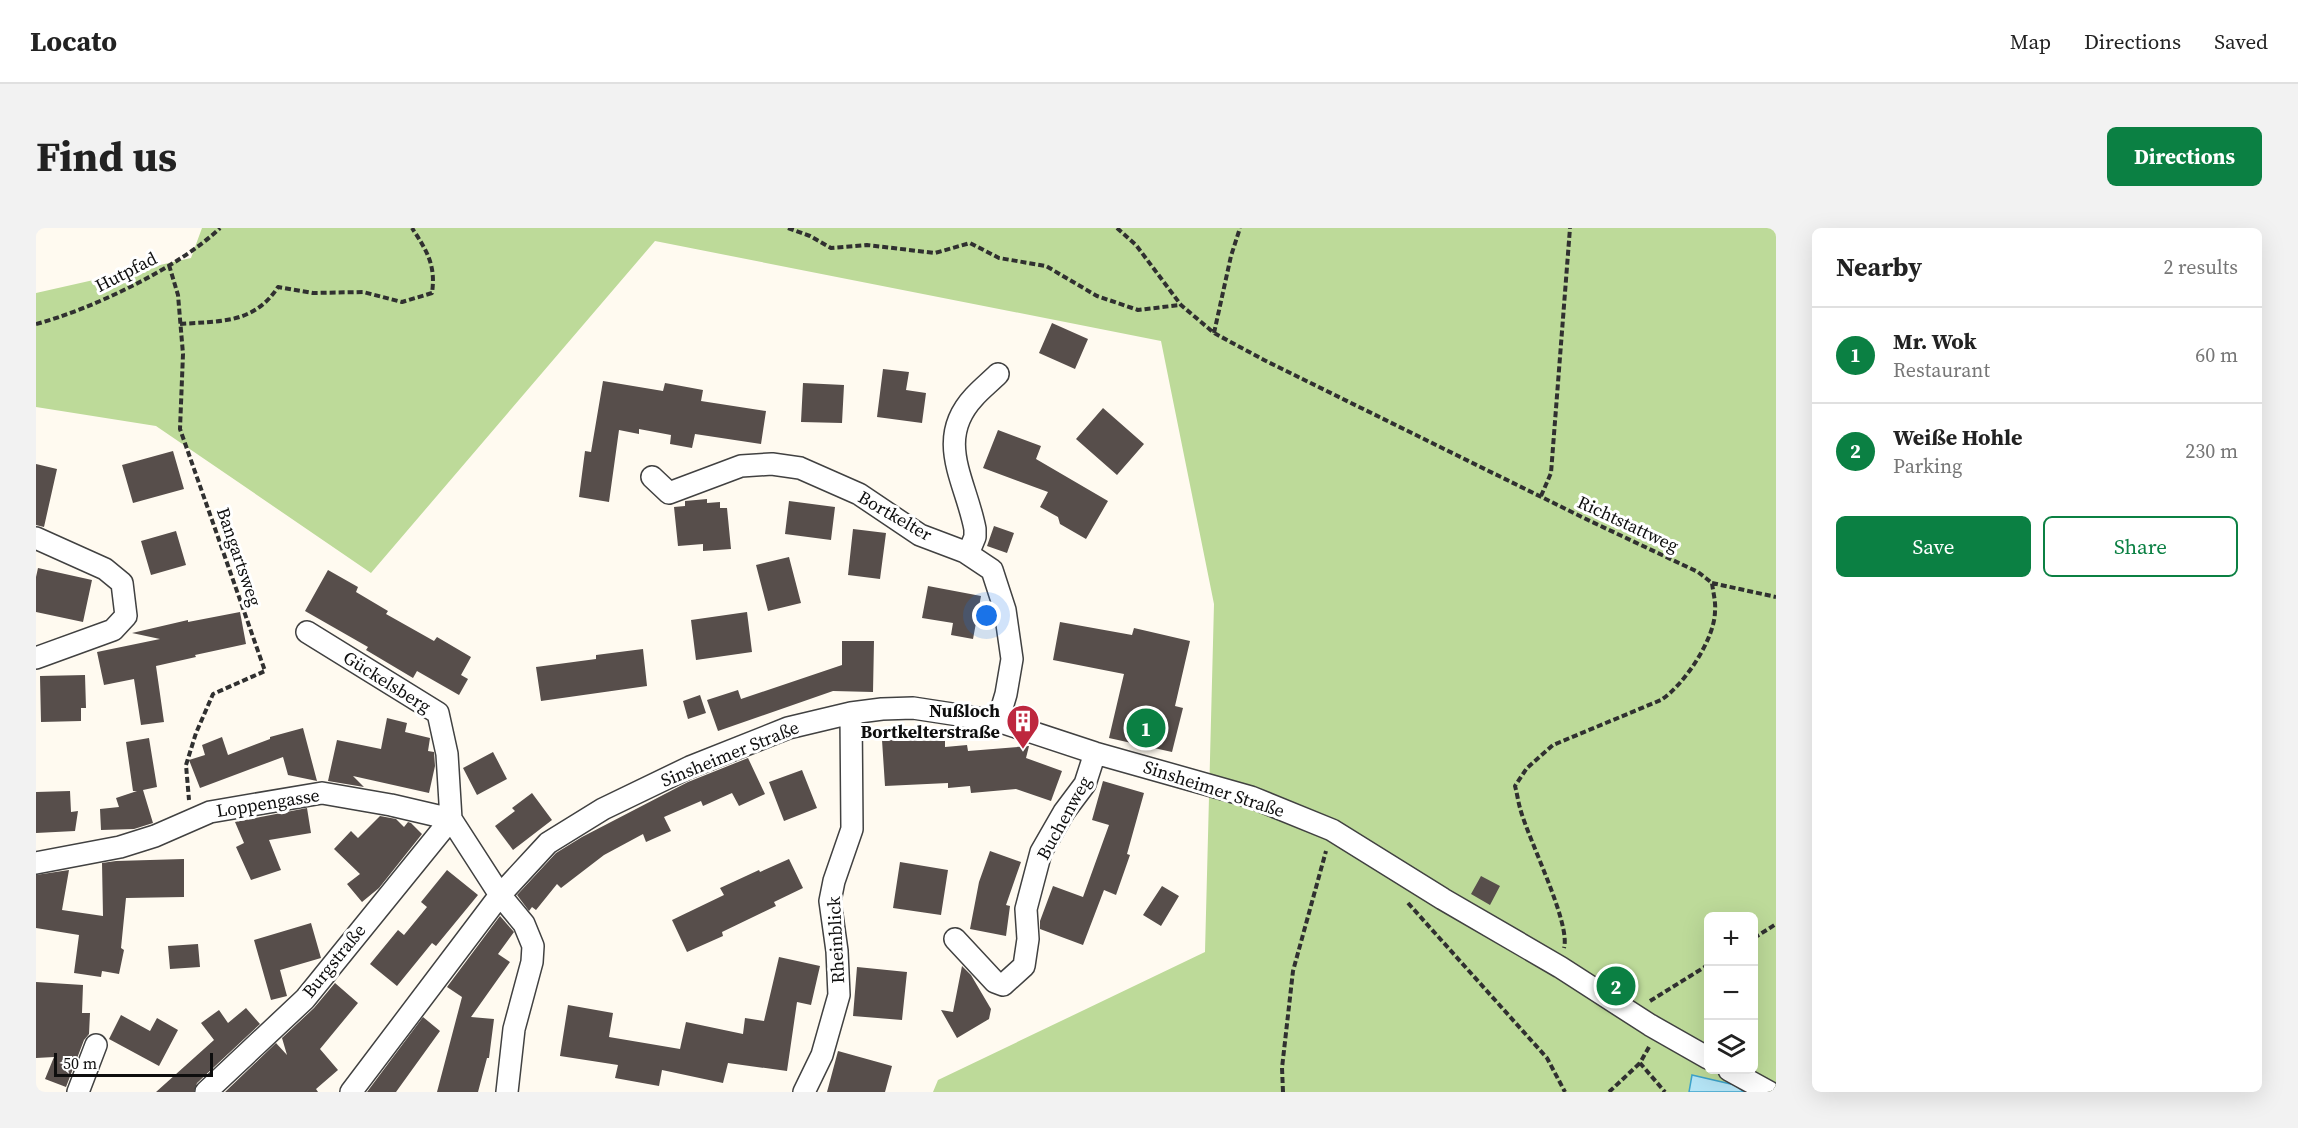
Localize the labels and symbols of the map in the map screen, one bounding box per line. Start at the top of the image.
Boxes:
street label: Hutpfad [91,245,161,298]
street label: Bortkelter [854,484,937,547]
street label: Richtstattweg [1574,489,1683,558]
street label: Bangartsweg [211,504,268,610]
your location [972,601,1001,630]
street label: Gückelsberg [339,645,436,718]
place label: Nußloch Bortkelterstraße [860,698,1000,744]
building icon: Nußloch Bortkelterstraße [1005,703,1041,750]
pin: 1 [1126,706,1166,750]
street label: Sinsheimer Straße [657,714,803,793]
street label: Sinsheimer Straße [1140,754,1288,823]
street label: Buchenweg [1030,771,1097,864]
street label: Loppengasse [214,782,321,823]
street label: Rheinblick [821,896,850,984]
street label: Burgstraße [296,919,371,1003]
pin: 2 [1596,964,1636,1008]
scale bar [54,1050,213,1078]

